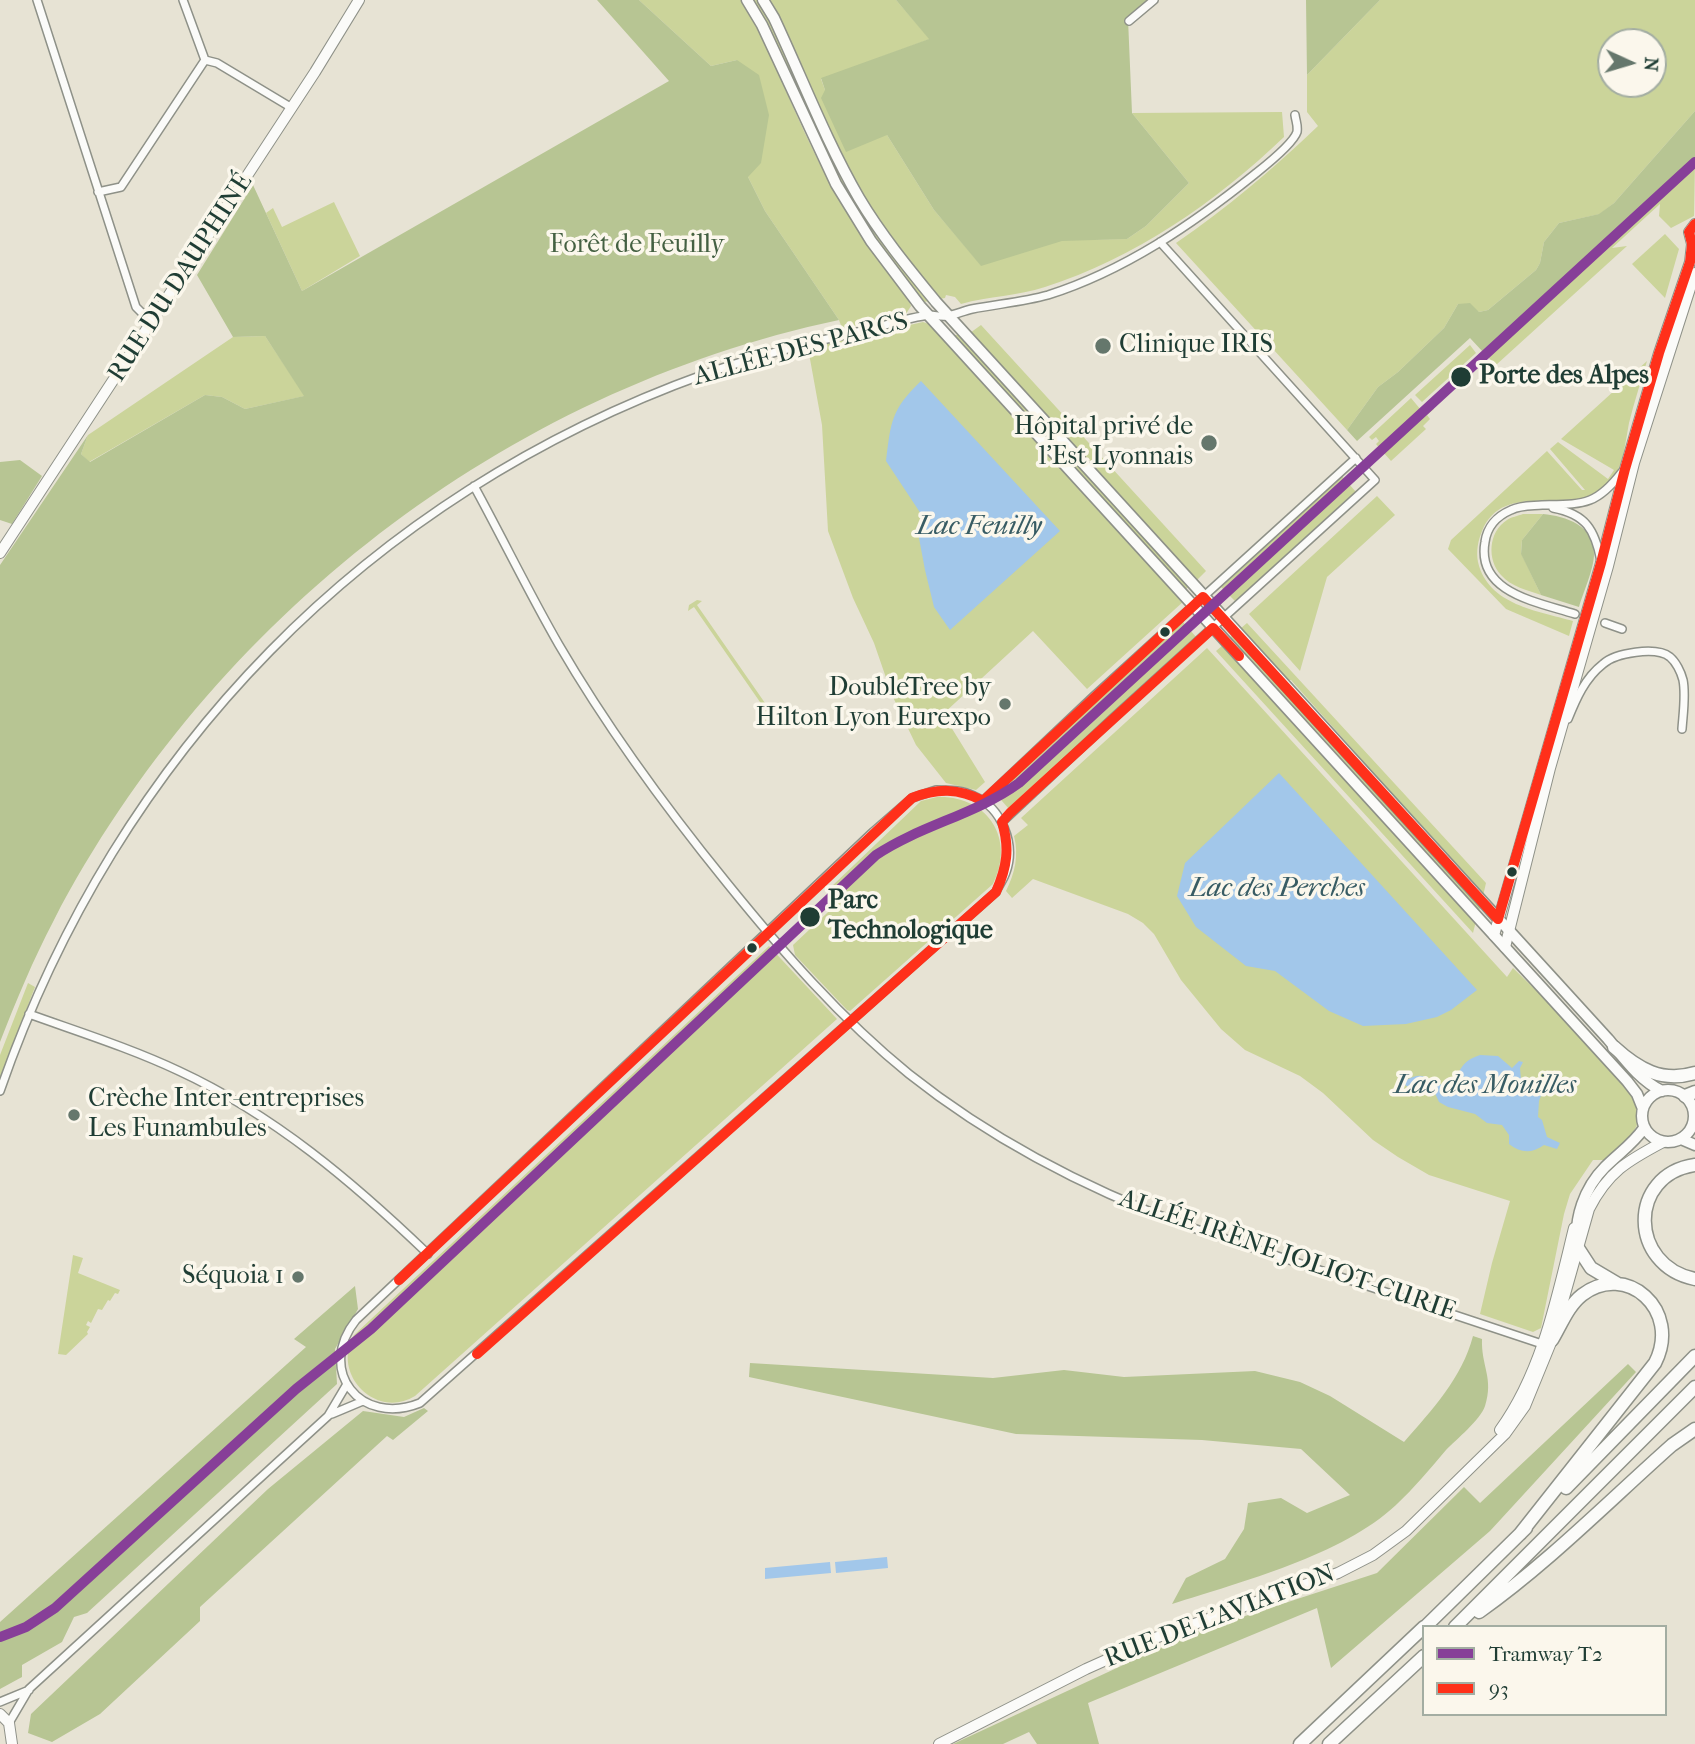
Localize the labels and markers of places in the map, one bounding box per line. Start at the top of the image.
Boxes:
place label: Clinique IRIS [1119,330,1273,362]
marker: Clinique IRIS [1093,336,1113,356]
place label: Porte des Alpes [1479,361,1649,393]
marker: Porte des Alpes [1449,365,1473,389]
place label: Hôpital privé de l'Est Lyonnais [1014,412,1193,474]
marker: Hôpital privé de l'Est Lyonnais [1199,433,1219,453]
unlabelled marker [1158,625,1172,639]
place label: DoubleTree by Hilton Lyon Eurexpo [756,673,991,734]
marker: DoubleTree by Hilton Lyon Eurexpo [997,696,1013,712]
unlabelled marker [1505,865,1519,879]
place label: Parc Technologique [828,886,993,948]
marker: Parc Technologique [798,905,822,929]
unlabelled marker [745,941,759,955]
place label: Crèche Inter-entreprises Les Funambules [88,1084,364,1146]
marker: Crèche Inter-entreprises Les Funambules [66,1107,82,1123]
place label: Séquoia 1 [182,1261,284,1293]
marker: Séquoia 1 [290,1269,306,1285]

